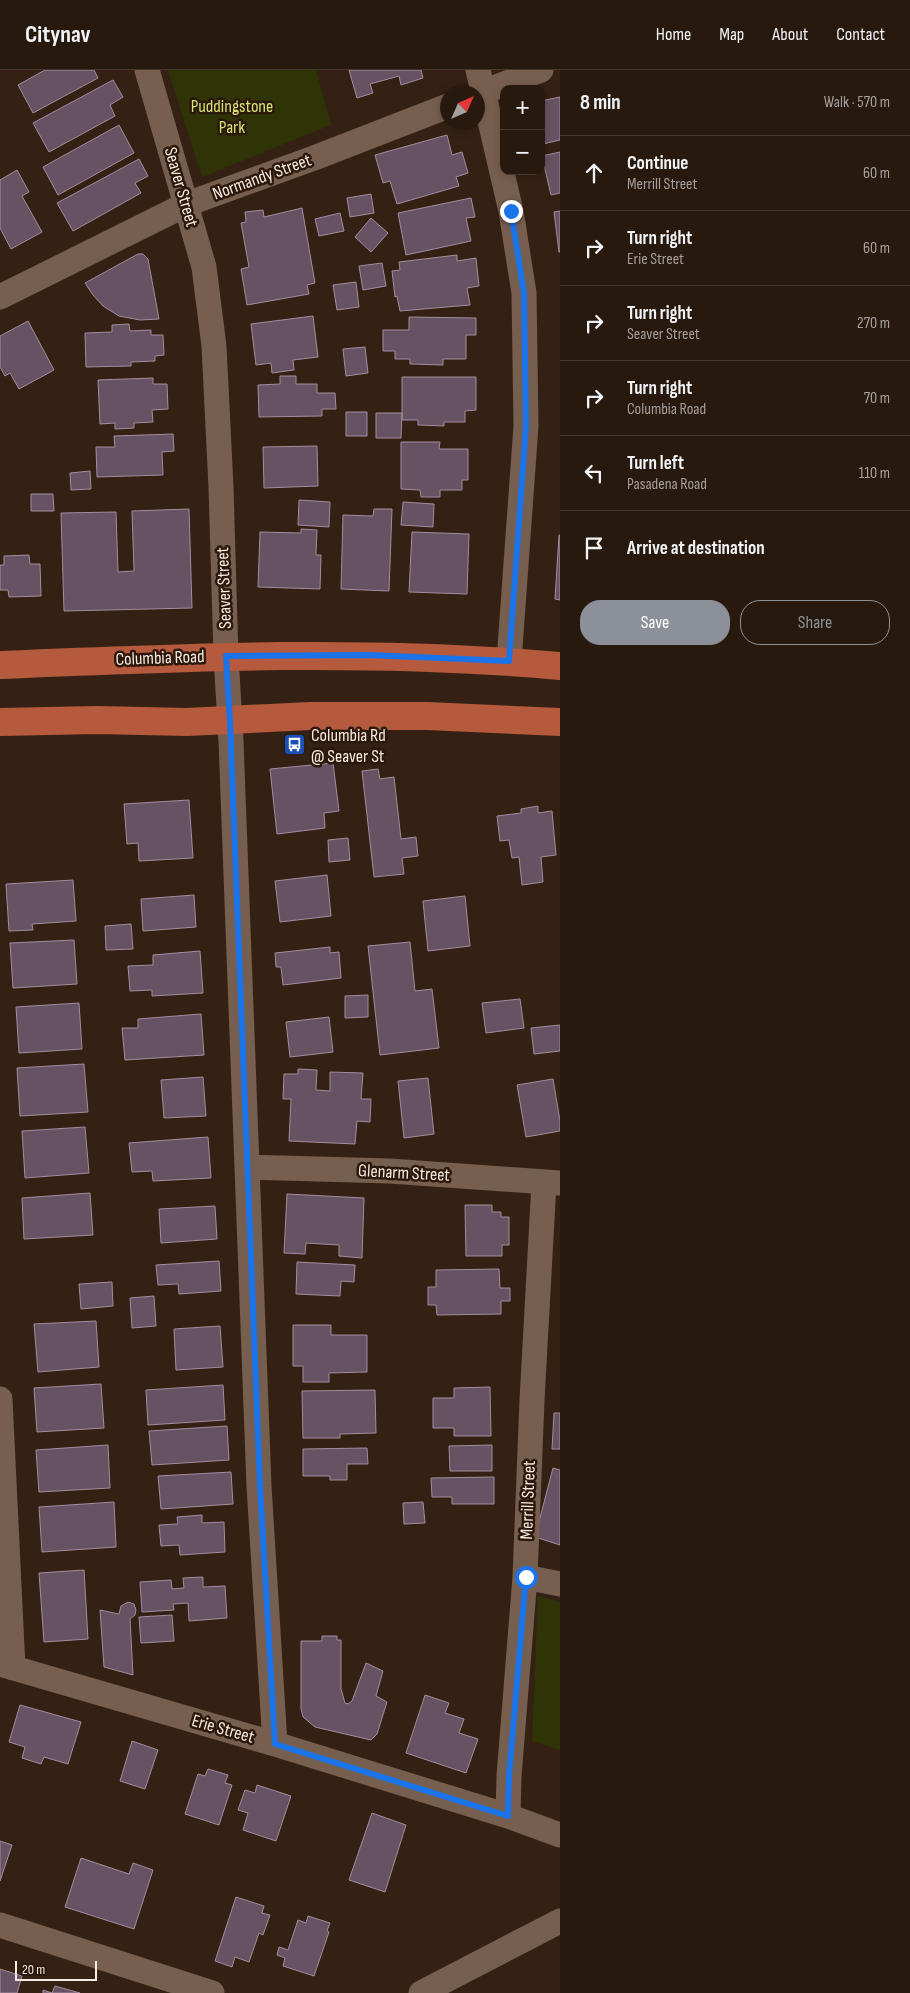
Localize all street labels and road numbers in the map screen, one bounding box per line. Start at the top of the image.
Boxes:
street label: Seaver Street [160,145,203,230]
street label: Normandy Street [210,149,315,205]
street label: Seaver Street [212,546,236,629]
street label: Columbia Road [115,646,205,670]
street label: Glenarm Street [358,1160,451,1186]
street label: Merrill Street [516,1460,540,1540]
street label: Erie Street [189,1710,257,1748]

